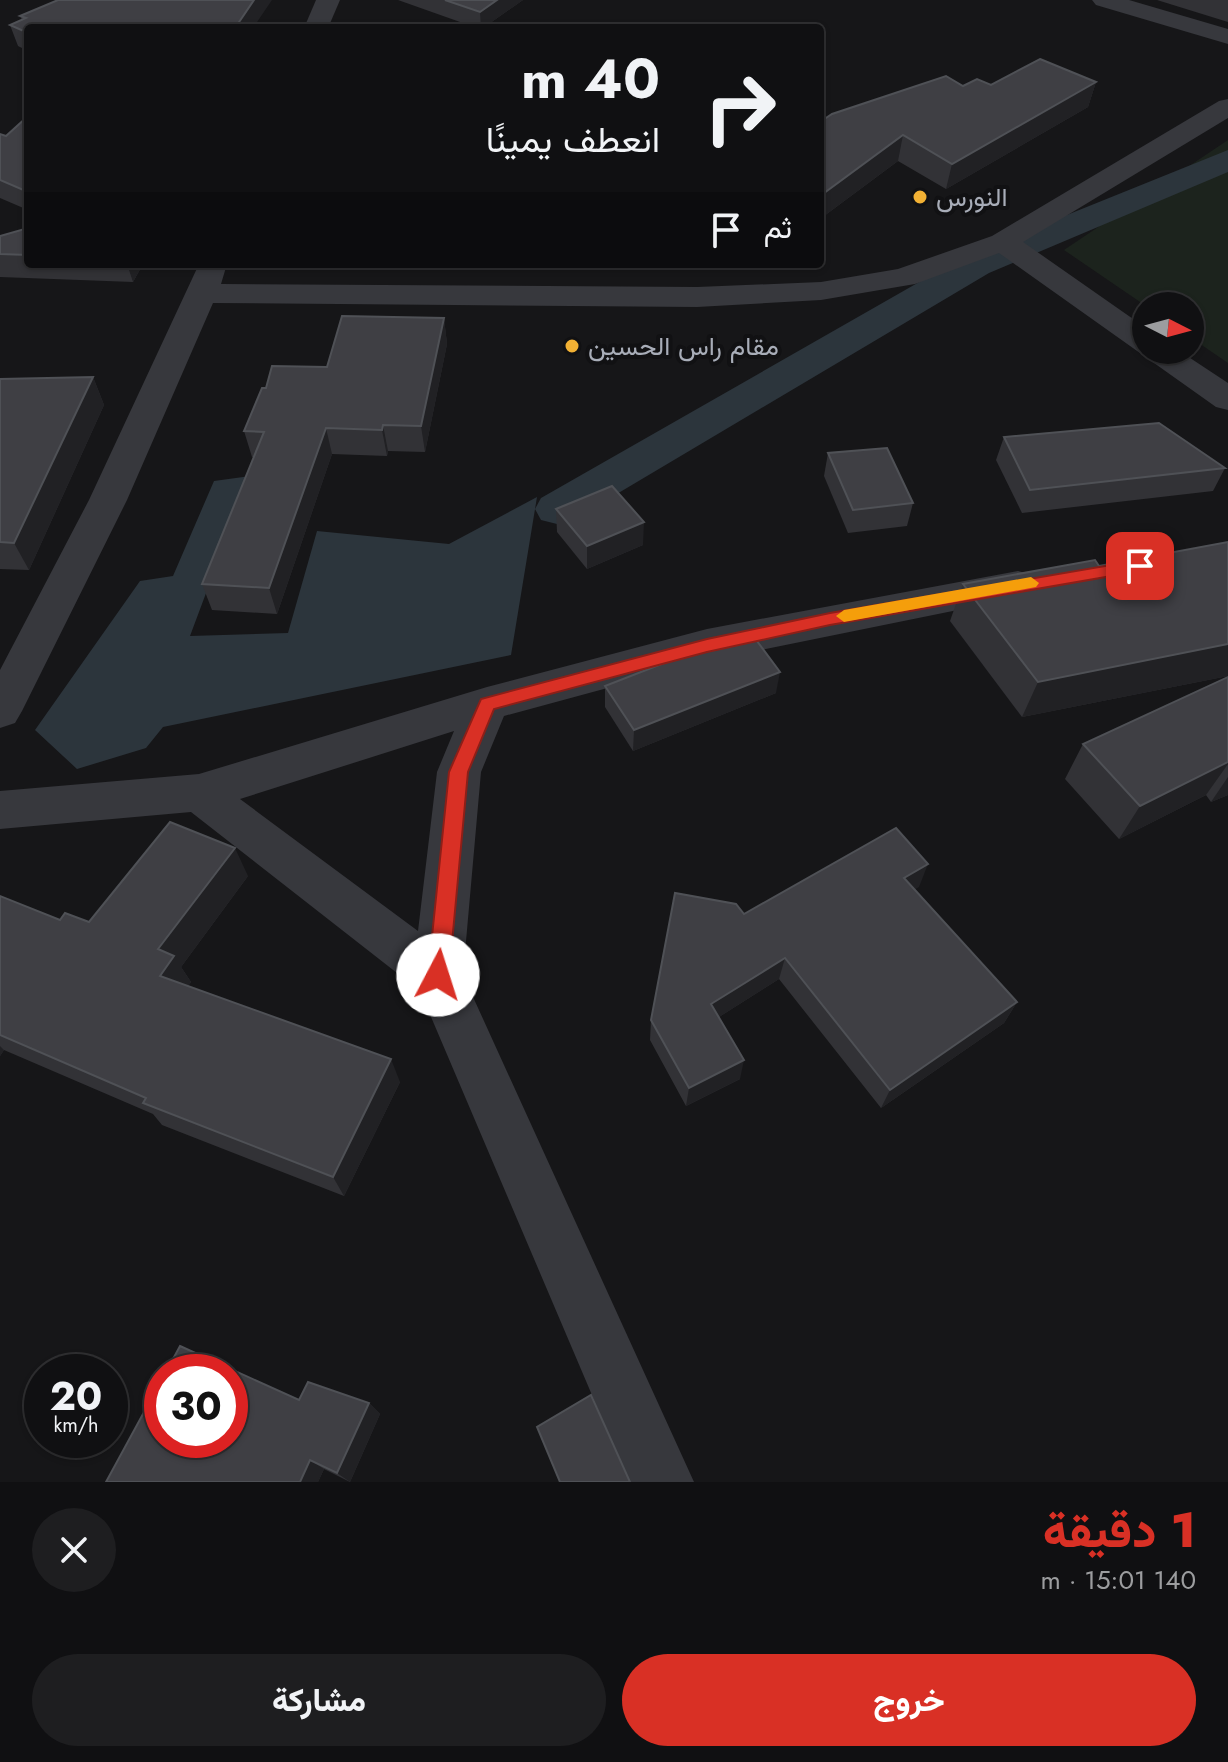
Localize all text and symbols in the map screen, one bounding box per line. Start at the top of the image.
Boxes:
text: 40 m [521,38,660,119]
icon: right [688,56,792,160]
text: انعطف يمينًا [486,113,660,165]
place label: النورس [936,178,1007,216]
marker: النورس [911,188,929,206]
text: ثم [764,206,792,249]
icon: arrive [704,208,748,252]
north arrow [1132,292,1204,364]
map controls [1132,292,1204,364]
place label: مقام راس الحسين [588,327,779,365]
marker: مقام راس الحسين [563,337,581,355]
pin [1106,532,1174,600]
icon: arrive [1118,544,1162,588]
position arrow [396,933,480,1017]
speed limit sign: 30 [144,1354,248,1458]
text: 20 [50,1367,102,1425]
text: km/h [53,1411,99,1440]
text: 1 دقيقة [1043,1496,1196,1565]
button: close [32,1508,116,1592]
text: 140 m · 15:01 [1041,1561,1196,1599]
button: مشاركة [32,1654,606,1746]
button: خروج [622,1654,1196,1746]

